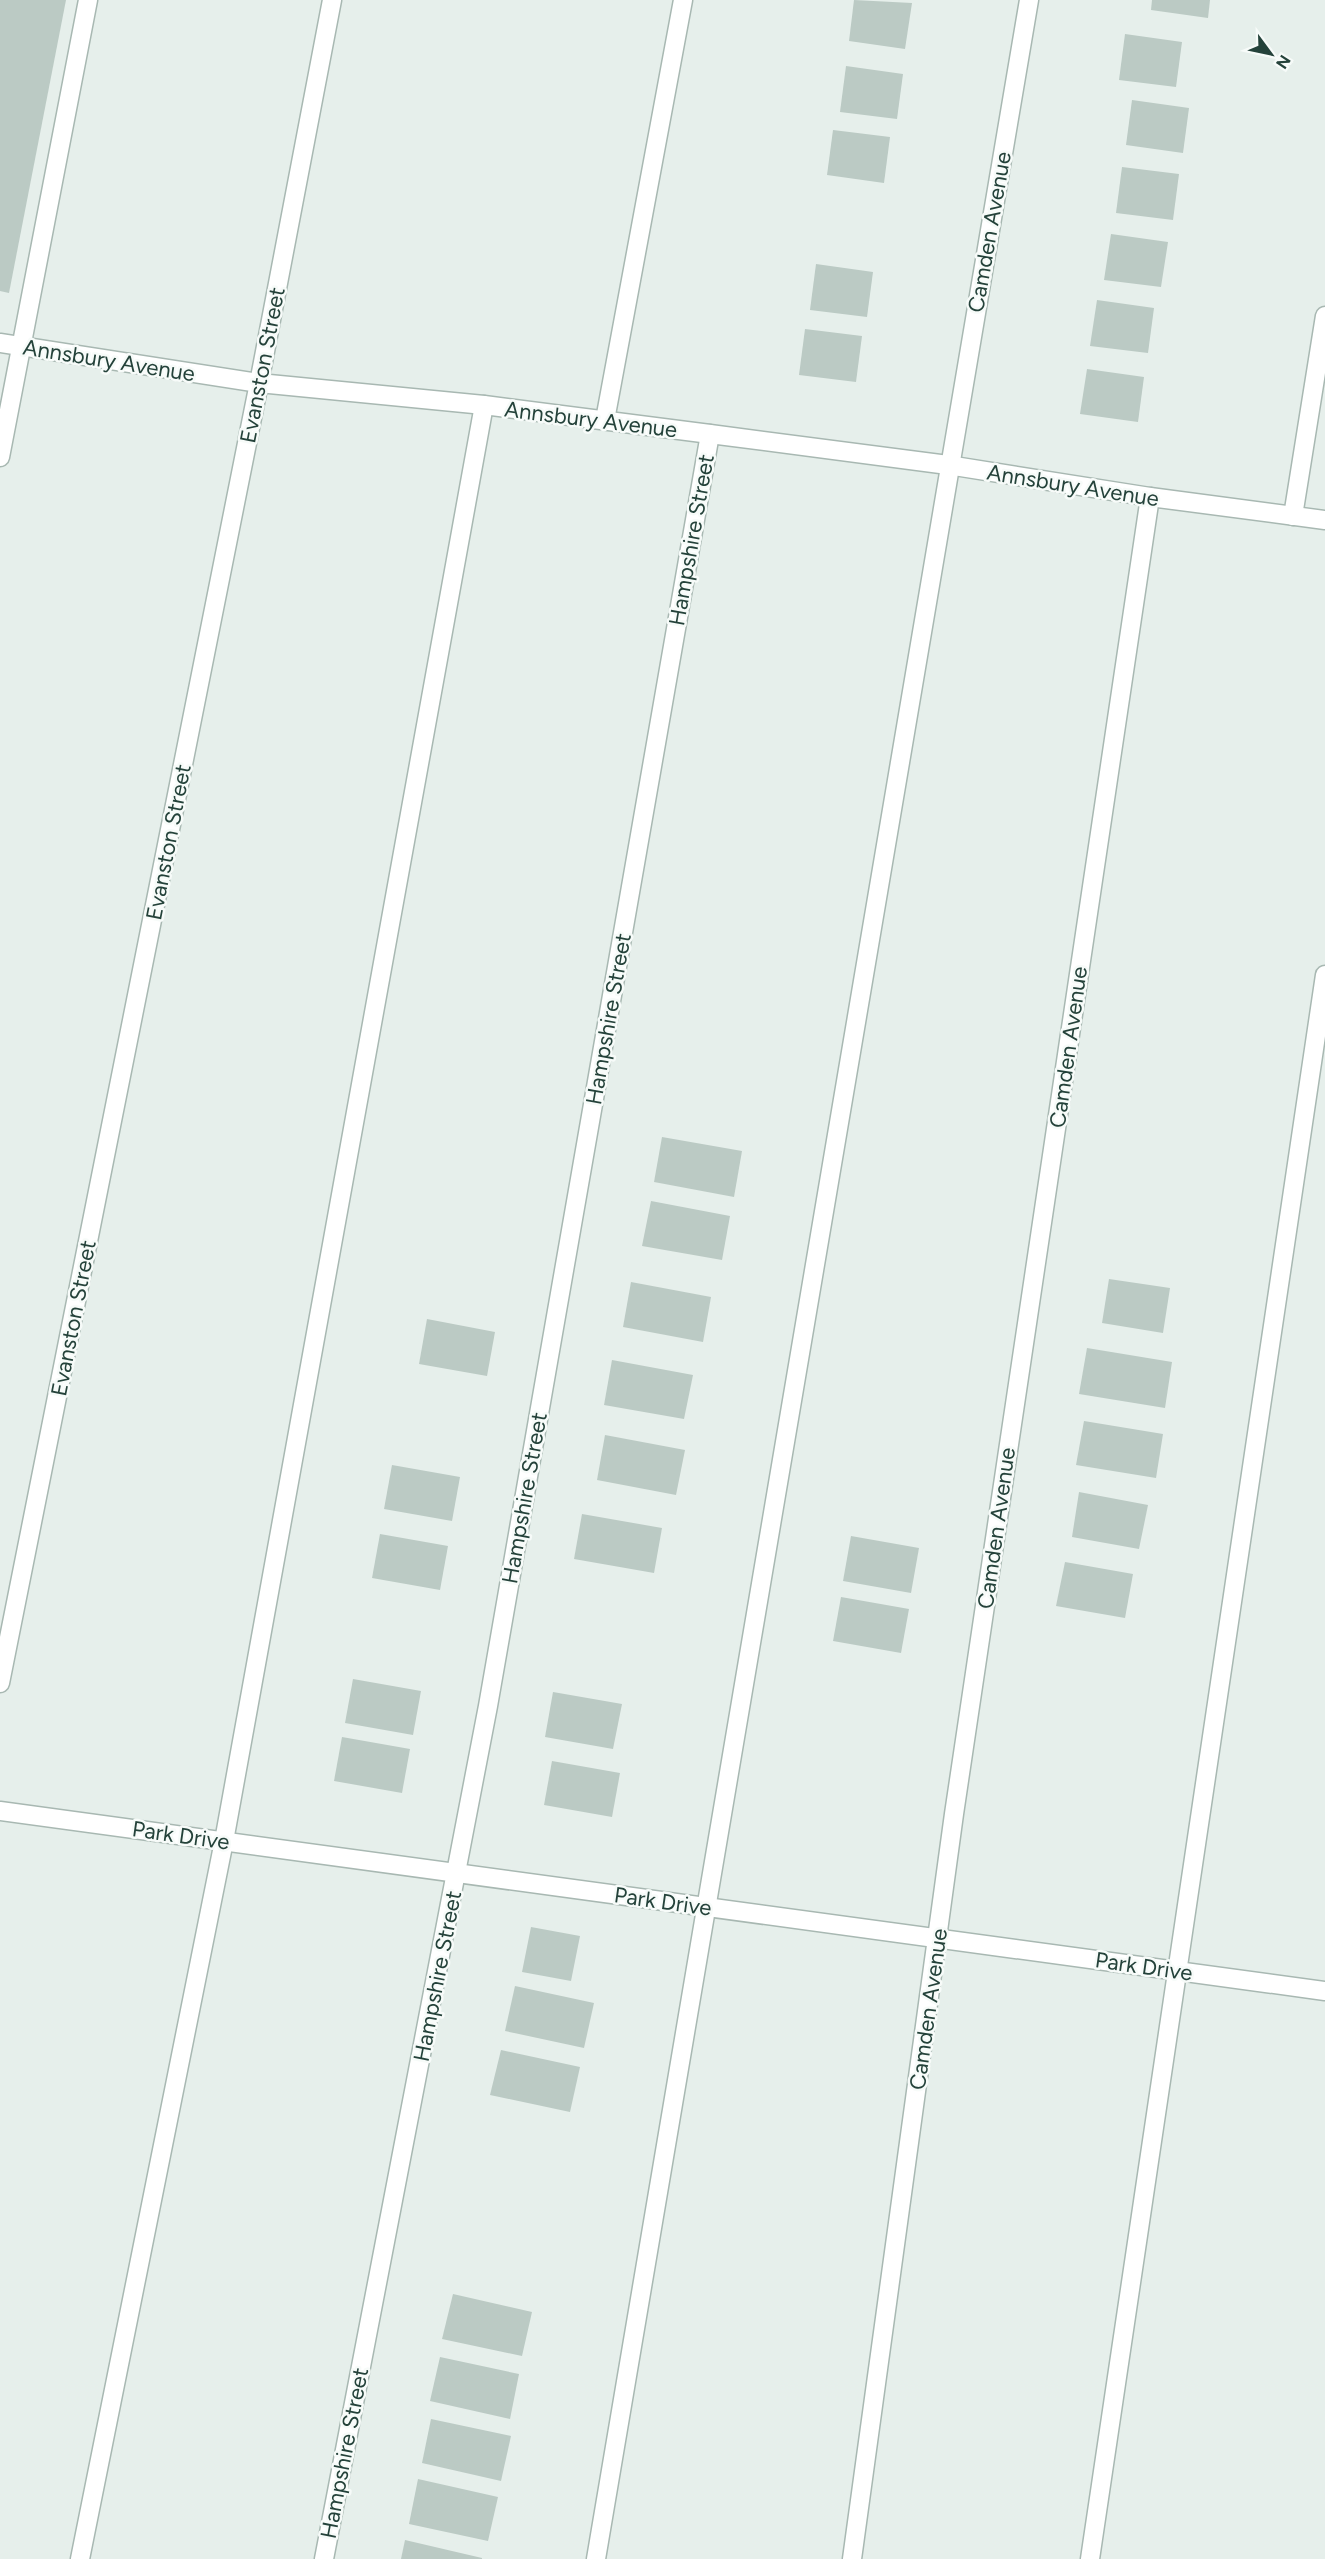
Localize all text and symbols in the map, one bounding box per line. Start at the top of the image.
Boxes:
north arrow [1241,24,1301,84]
text: N [1272,52,1294,72]
street label: Camden Avenue [962,150,1017,315]
street label: Evanston Street [234,285,291,445]
street label: Annsbury Avenue [21,334,197,387]
street label: Annsbury Avenue [503,396,679,443]
street label: Hampshire Street [663,452,720,628]
street label: Annsbury Avenue [985,459,1161,512]
street label: Evanston Street [140,762,197,922]
street label: Hampshire Street [580,931,637,1107]
street label: Camden Avenue [1044,965,1093,1130]
street label: Evanston Street [45,1238,102,1398]
street label: Hampshire Street [496,1410,553,1586]
street label: Camden Avenue [972,1446,1021,1611]
street label: Park Drive [130,1815,231,1856]
street label: Park Drive [612,1881,713,1922]
street label: Hampshire Street [408,1888,467,2064]
street label: Camden Avenue [904,1927,953,2092]
street label: Park Drive [1093,1946,1194,1987]
street label: Hampshire Street [315,2365,374,2541]

